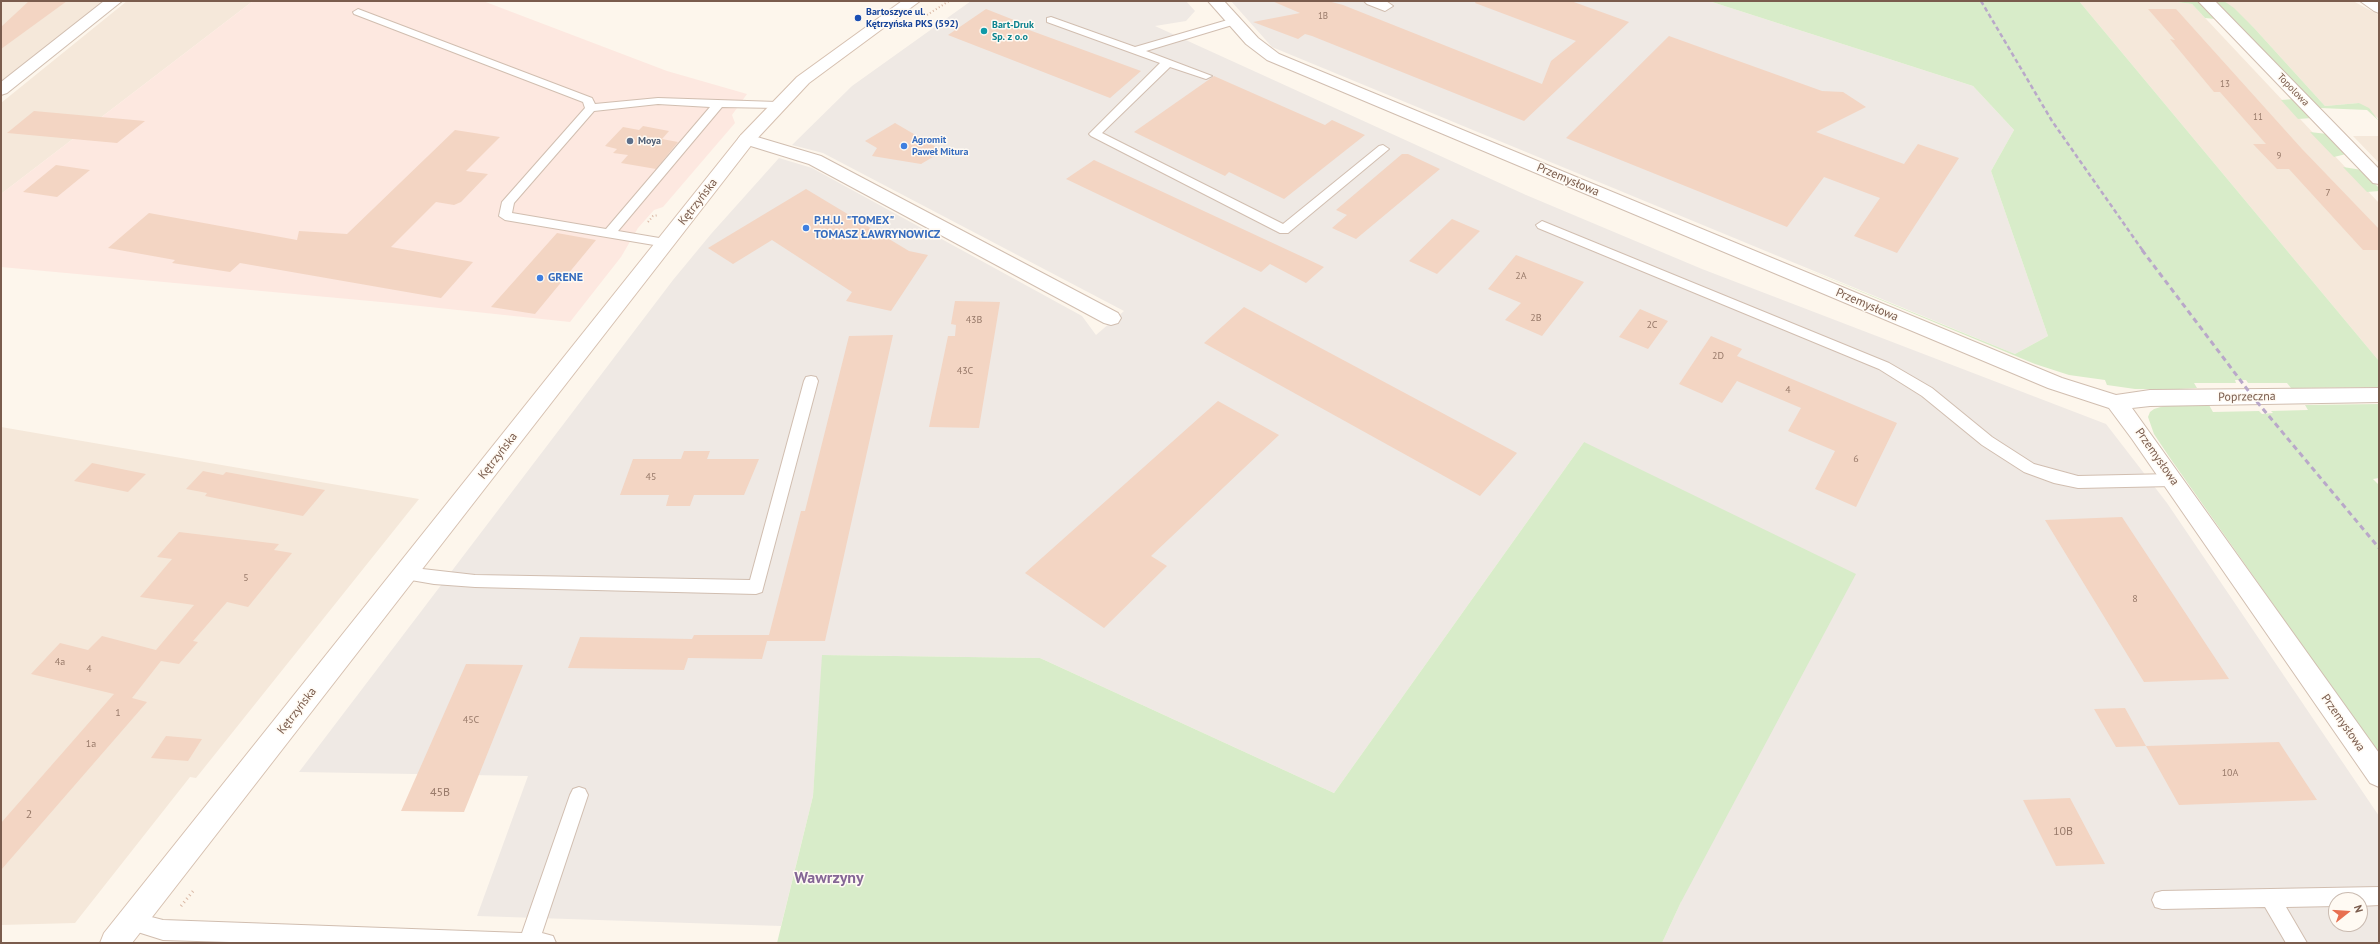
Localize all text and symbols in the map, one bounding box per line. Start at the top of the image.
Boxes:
place label: Bartoszyce ul. Kętrzyńska PKS (592) [866,6,959,30]
house number: 1B [1318,11,1328,21]
marker: Bartoszyce ul. Kętrzyńska PKS (592) [853,13,863,23]
place label: Bart-Druk Sp. z o.o [992,19,1034,42]
marker: Bart-Druk Sp. z o.o [979,26,989,36]
street label: Topolowa [2274,71,2312,109]
house number: 13 [2220,79,2230,89]
house number: 11 [2253,112,2263,122]
place label: Agromit Paweł Mitura [912,134,968,158]
place label: Moya [638,135,661,147]
marker: Moya [625,136,635,146]
marker: Agromit Paweł Mitura [899,141,909,151]
house number: 9 [2277,151,2281,161]
street label: Przemysłowa [1535,160,1601,200]
street label: Kętrzyńska [675,176,721,228]
house number: 7 [2325,187,2331,199]
place label: P.H.U. "TOMEX" TOMASZ ŁAWRYNOWICZ [814,214,940,242]
marker: P.H.U. "TOMEX" TOMASZ ŁAWRYNOWICZ [801,223,811,233]
house number: 2A [1515,270,1527,282]
place label: GRENE [548,271,583,285]
marker: GRENE [535,273,545,283]
street label: Przemysłowa [1834,285,1900,325]
house number: 2B [1530,312,1542,324]
house number: 43B [966,314,982,326]
house number: 2C [1646,319,1658,331]
house number: 2D [1712,350,1724,362]
house number: 43C [957,365,973,377]
house number: 4 [1785,384,1791,396]
street label: Poprzeczna [2218,389,2276,405]
street label: Przemysłowa [2132,426,2182,488]
street label: Kętrzyńska [475,430,521,482]
house number: 6 [1853,453,1859,465]
house number: 45 [646,471,656,483]
house number: 5 [243,572,249,584]
house number: 8 [2132,593,2138,605]
house number: 4a [55,656,65,668]
house number: 4 [86,663,92,675]
street label: Kętrzyńska [274,685,320,737]
street label: Przemysłowa [2318,692,2368,754]
house number: 1 [115,707,121,719]
house number: 45C [463,714,479,726]
house number: 1a [86,738,96,750]
house number: 10A [2222,767,2238,779]
house number: 45B [430,786,450,800]
house number: 2 [26,808,32,822]
house number: 10B [2053,825,2073,839]
district label: Wawrzyny [794,868,864,888]
north arrow [2328,892,2368,932]
text: N [2351,903,2366,914]

